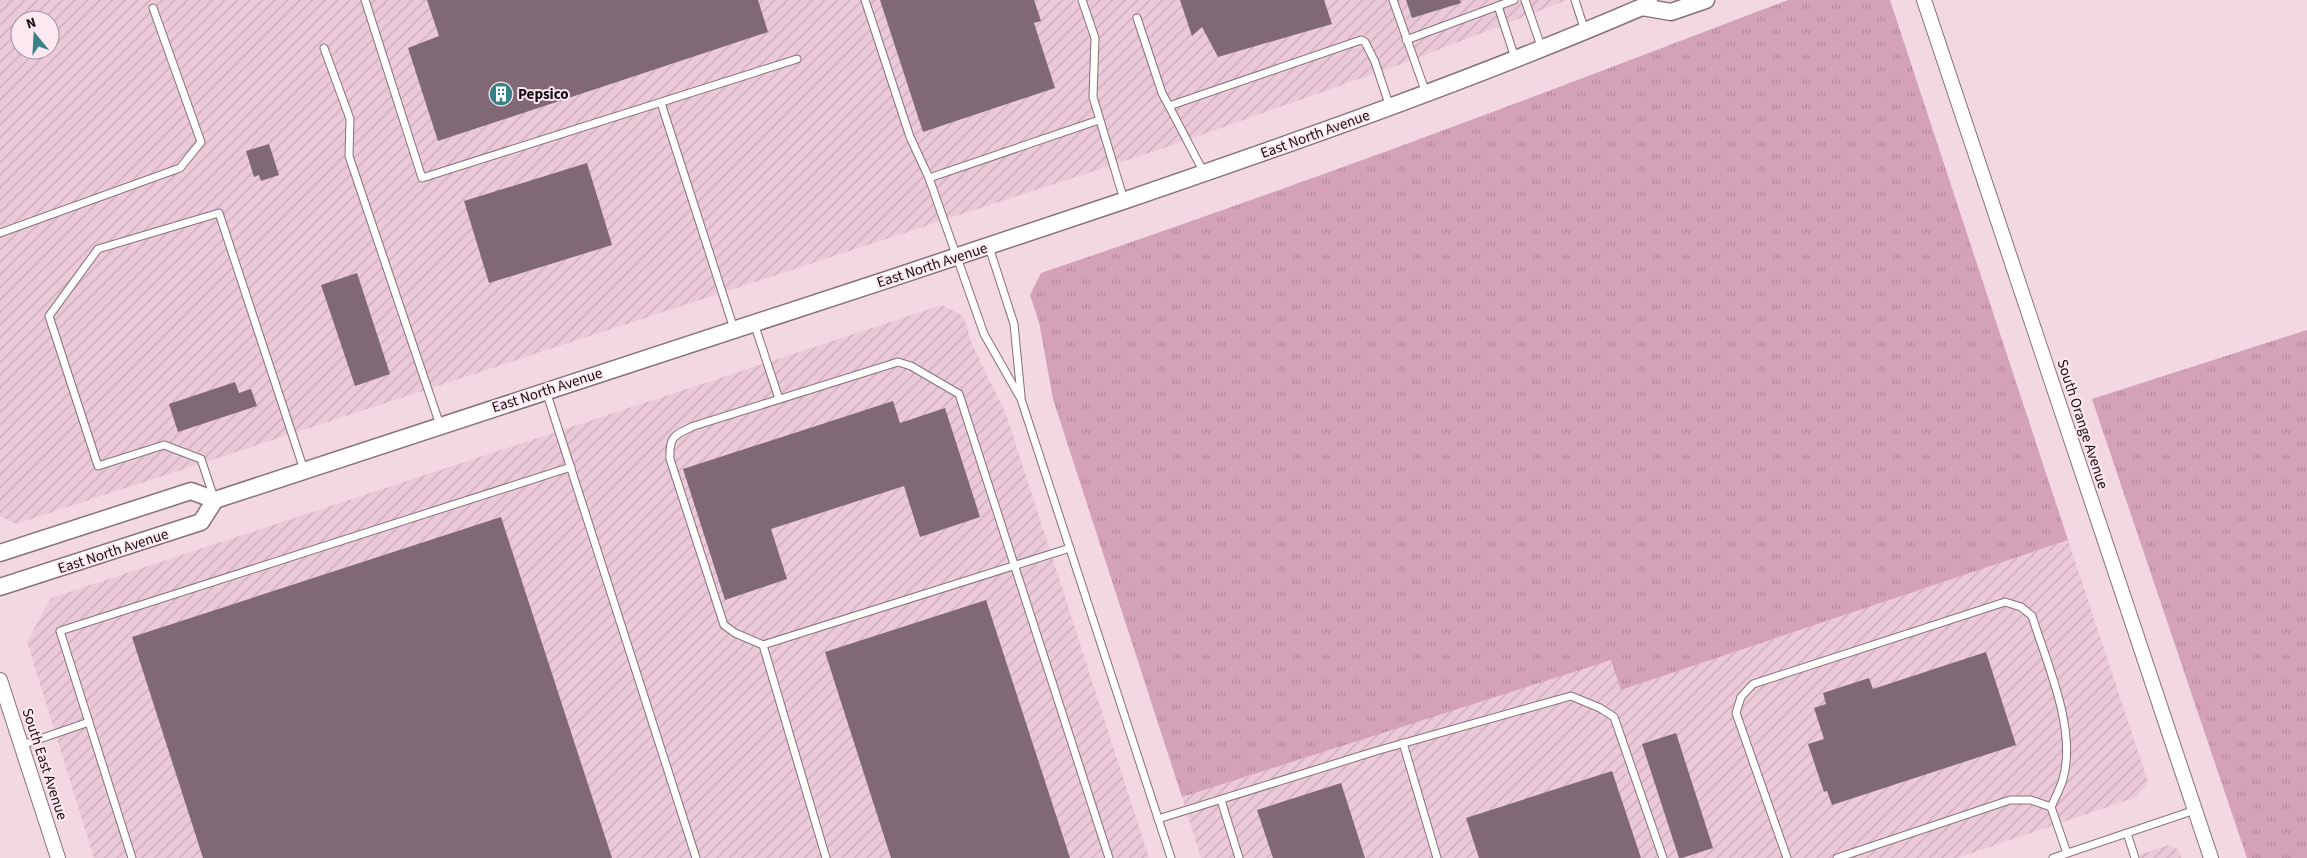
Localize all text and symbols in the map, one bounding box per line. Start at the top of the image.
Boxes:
north arrow [10,10,60,60]
text: N [24,13,39,35]
building icon: Pepsico [488,81,514,107]
place label: Pepsico [518,84,569,105]
street label: East North Avenue [1258,105,1373,164]
street label: East North Avenue [874,238,990,293]
street label: South Orange Avenue [2052,357,2113,492]
street label: East North Avenue [489,363,605,418]
street label: East North Avenue [55,524,171,579]
street label: South East Avenue [17,706,72,823]

